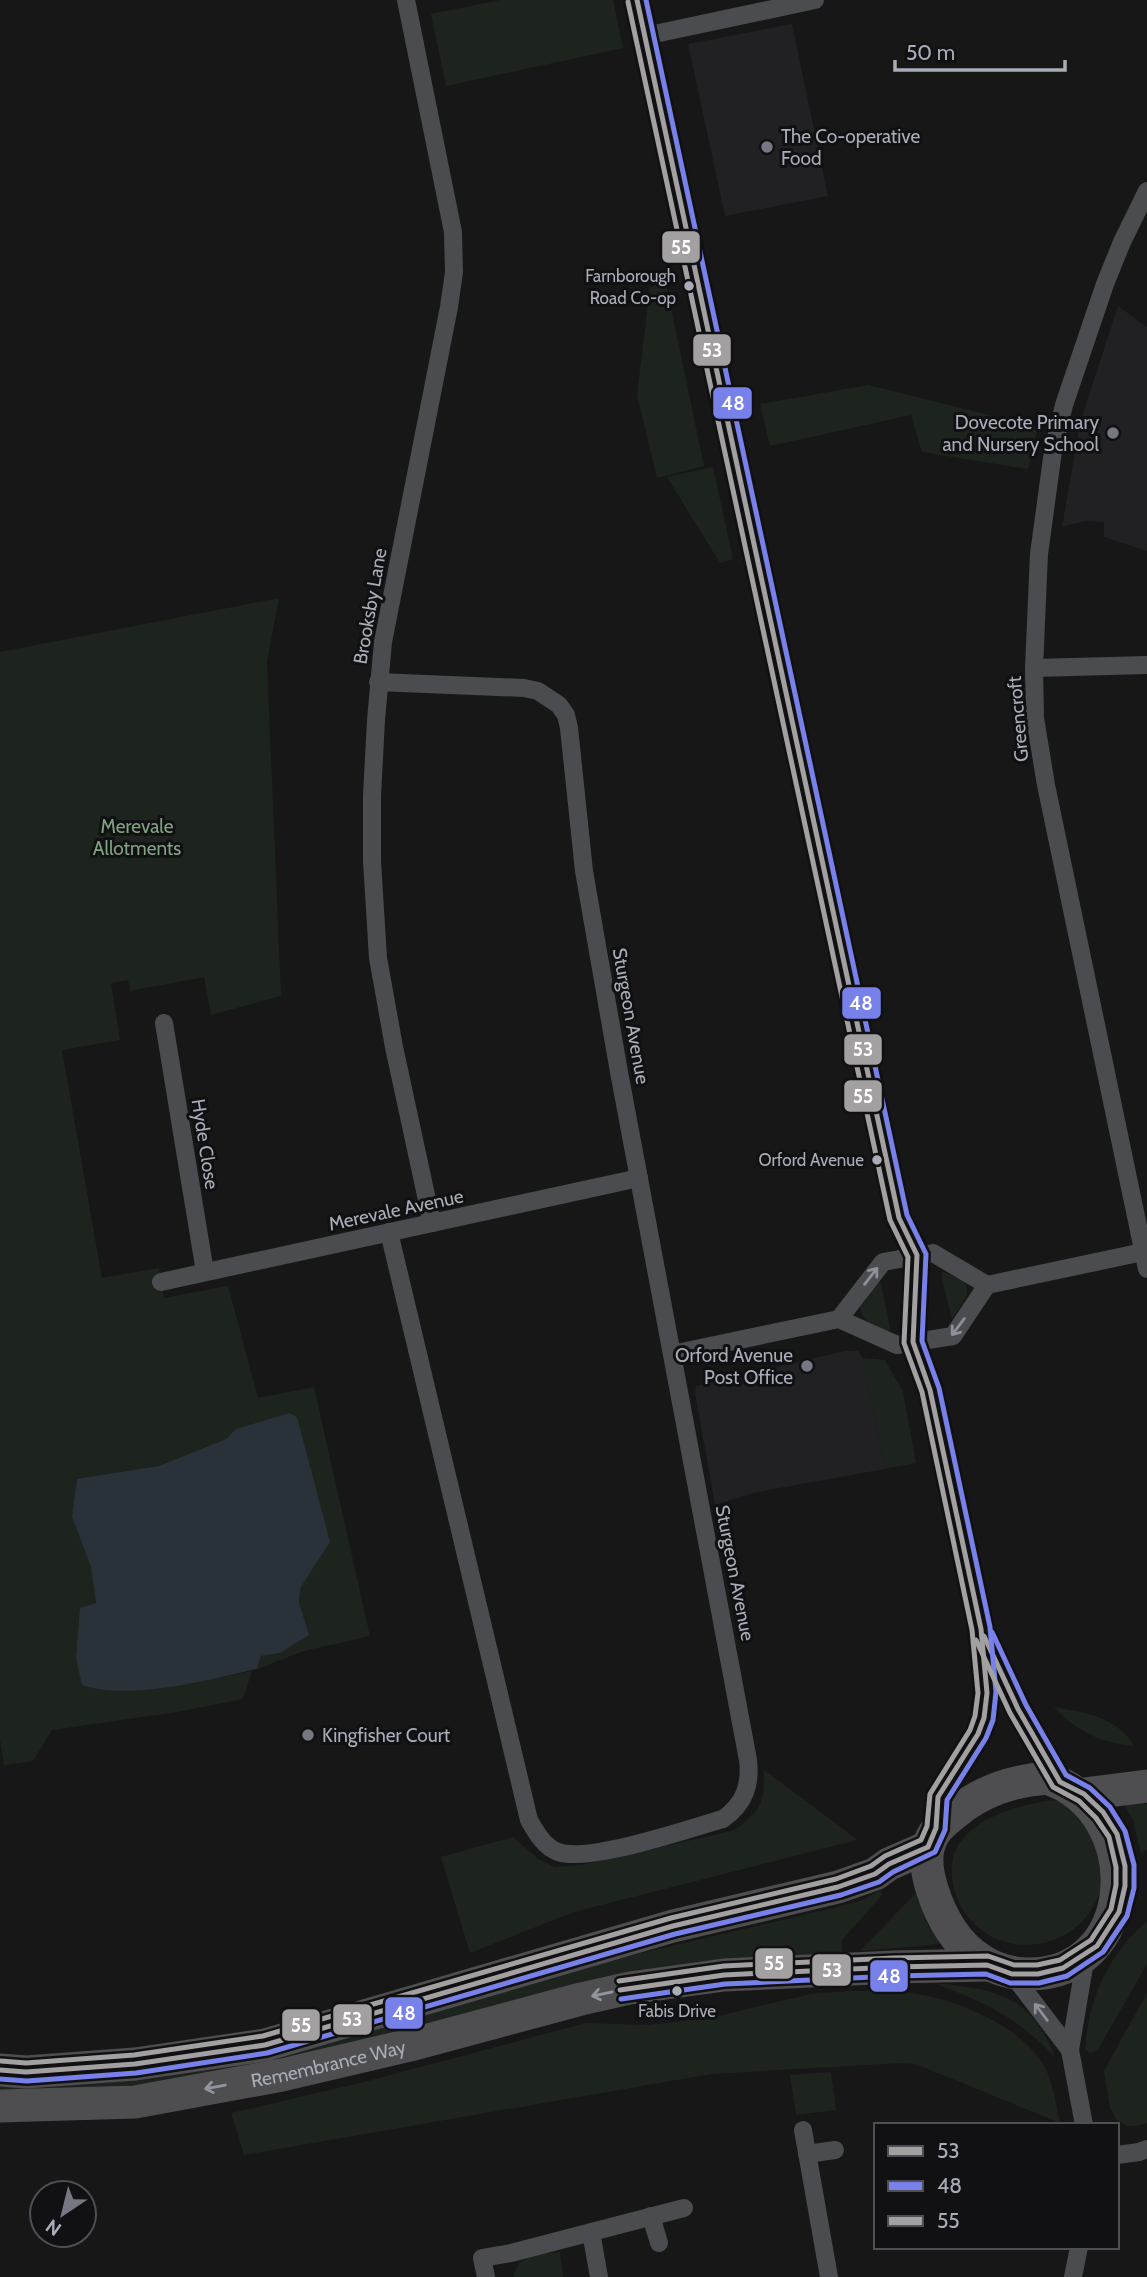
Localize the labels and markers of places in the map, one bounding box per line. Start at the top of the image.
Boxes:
place label: The Co-operative Food [781,125,920,170]
marker: The Co-operative Food [759,139,775,155]
place label: Farnborough Road Co-op [585,266,676,308]
marker: Farnborough Road Co-op [682,279,696,293]
place label: Dovecote Primary and Nursery School [942,411,1100,456]
marker: Dovecote Primary and Nursery School [1105,425,1121,441]
place label: Orford Avenue [759,1150,864,1170]
marker: Orford Avenue [870,1153,884,1167]
place label: Orford Avenue Post Office [675,1344,793,1389]
marker: Orford Avenue Post Office [799,1358,815,1374]
place label: Kingfisher Court [322,1724,451,1747]
marker: Kingfisher Court [300,1727,316,1743]
marker: Fabis Drive [670,1984,684,1998]
place label: Fabis Drive [638,2001,716,2021]

